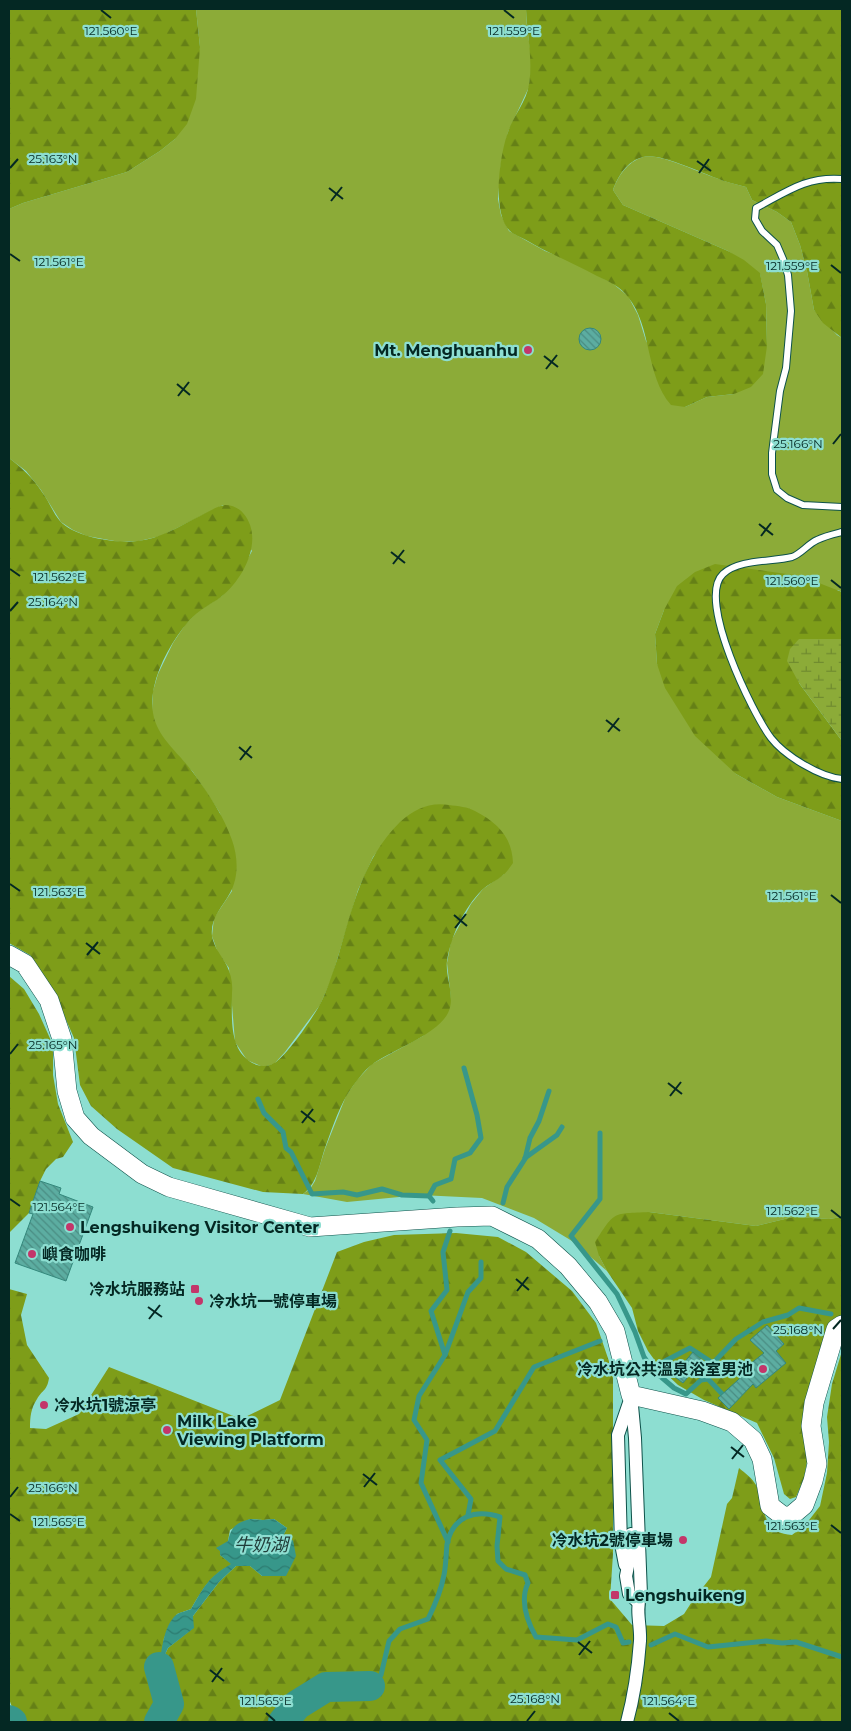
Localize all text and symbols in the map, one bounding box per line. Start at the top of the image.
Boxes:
text: 121.560°E [84,23,138,38]
text: 121.559°E [488,23,540,38]
text: 25.163°N [28,151,78,166]
text: 121.561°E [34,254,84,269]
text: 121.559°E [766,258,818,273]
place label: Mt. Menghuanhu [374,341,518,360]
marker: Mt. Menghuanhu [522,344,534,356]
text: 25.166°N [773,436,823,451]
text: 121.562°E [33,569,85,584]
text: 121.560°E [765,573,819,588]
text: 25.164°N [28,594,78,609]
text: 121.563°E [33,884,85,899]
text: 121.561°E [767,888,817,903]
text: 25.165°N [28,1037,78,1052]
text: 121.564°E [33,1199,85,1214]
text: 121.562°E [766,1203,818,1218]
place label: Lengshuikeng Visitor Center [80,1218,319,1237]
marker: Lengshuikeng Visitor Center [64,1221,76,1233]
place label: 嶼食咖啡 [42,1245,106,1264]
marker: 嶼食咖啡 [26,1248,38,1260]
place label: 冷水坑服務站 [89,1280,185,1299]
marker: 冷水坑服務站 [189,1283,201,1295]
place label: 冷水坑一號停車場 [209,1292,337,1311]
marker: 冷水坑一號停車場 [193,1295,205,1307]
text: 25.168°N [773,1322,823,1337]
place label: 冷水坑公共溫泉浴室男池 [577,1360,753,1379]
marker: 冷水坑公共溫泉浴室男池 [757,1363,769,1375]
place label: 冷水坑1號涼亭 [54,1396,156,1415]
marker: 冷水坑1號涼亭 [38,1399,50,1411]
place label: Milk Lake Viewing Platform [176,1412,324,1449]
marker: Milk Lake Viewing Platform [161,1424,173,1436]
text: 25.166°N [28,1480,78,1495]
text: 121.565°E [33,1514,85,1529]
text: 121.563°E [766,1518,818,1533]
place label: 冷水坑2號停車場 [552,1531,673,1550]
water label: 牛奶湖 [234,1534,291,1556]
marker: 冷水坑2號停車場 [677,1534,689,1546]
place label: Lengshuikeng [625,1586,745,1605]
marker: Lengshuikeng [609,1589,621,1601]
text: 25.168°N [510,1691,560,1706]
text: 121.565°E [240,1693,292,1708]
text: 121.564°E [643,1693,695,1708]

